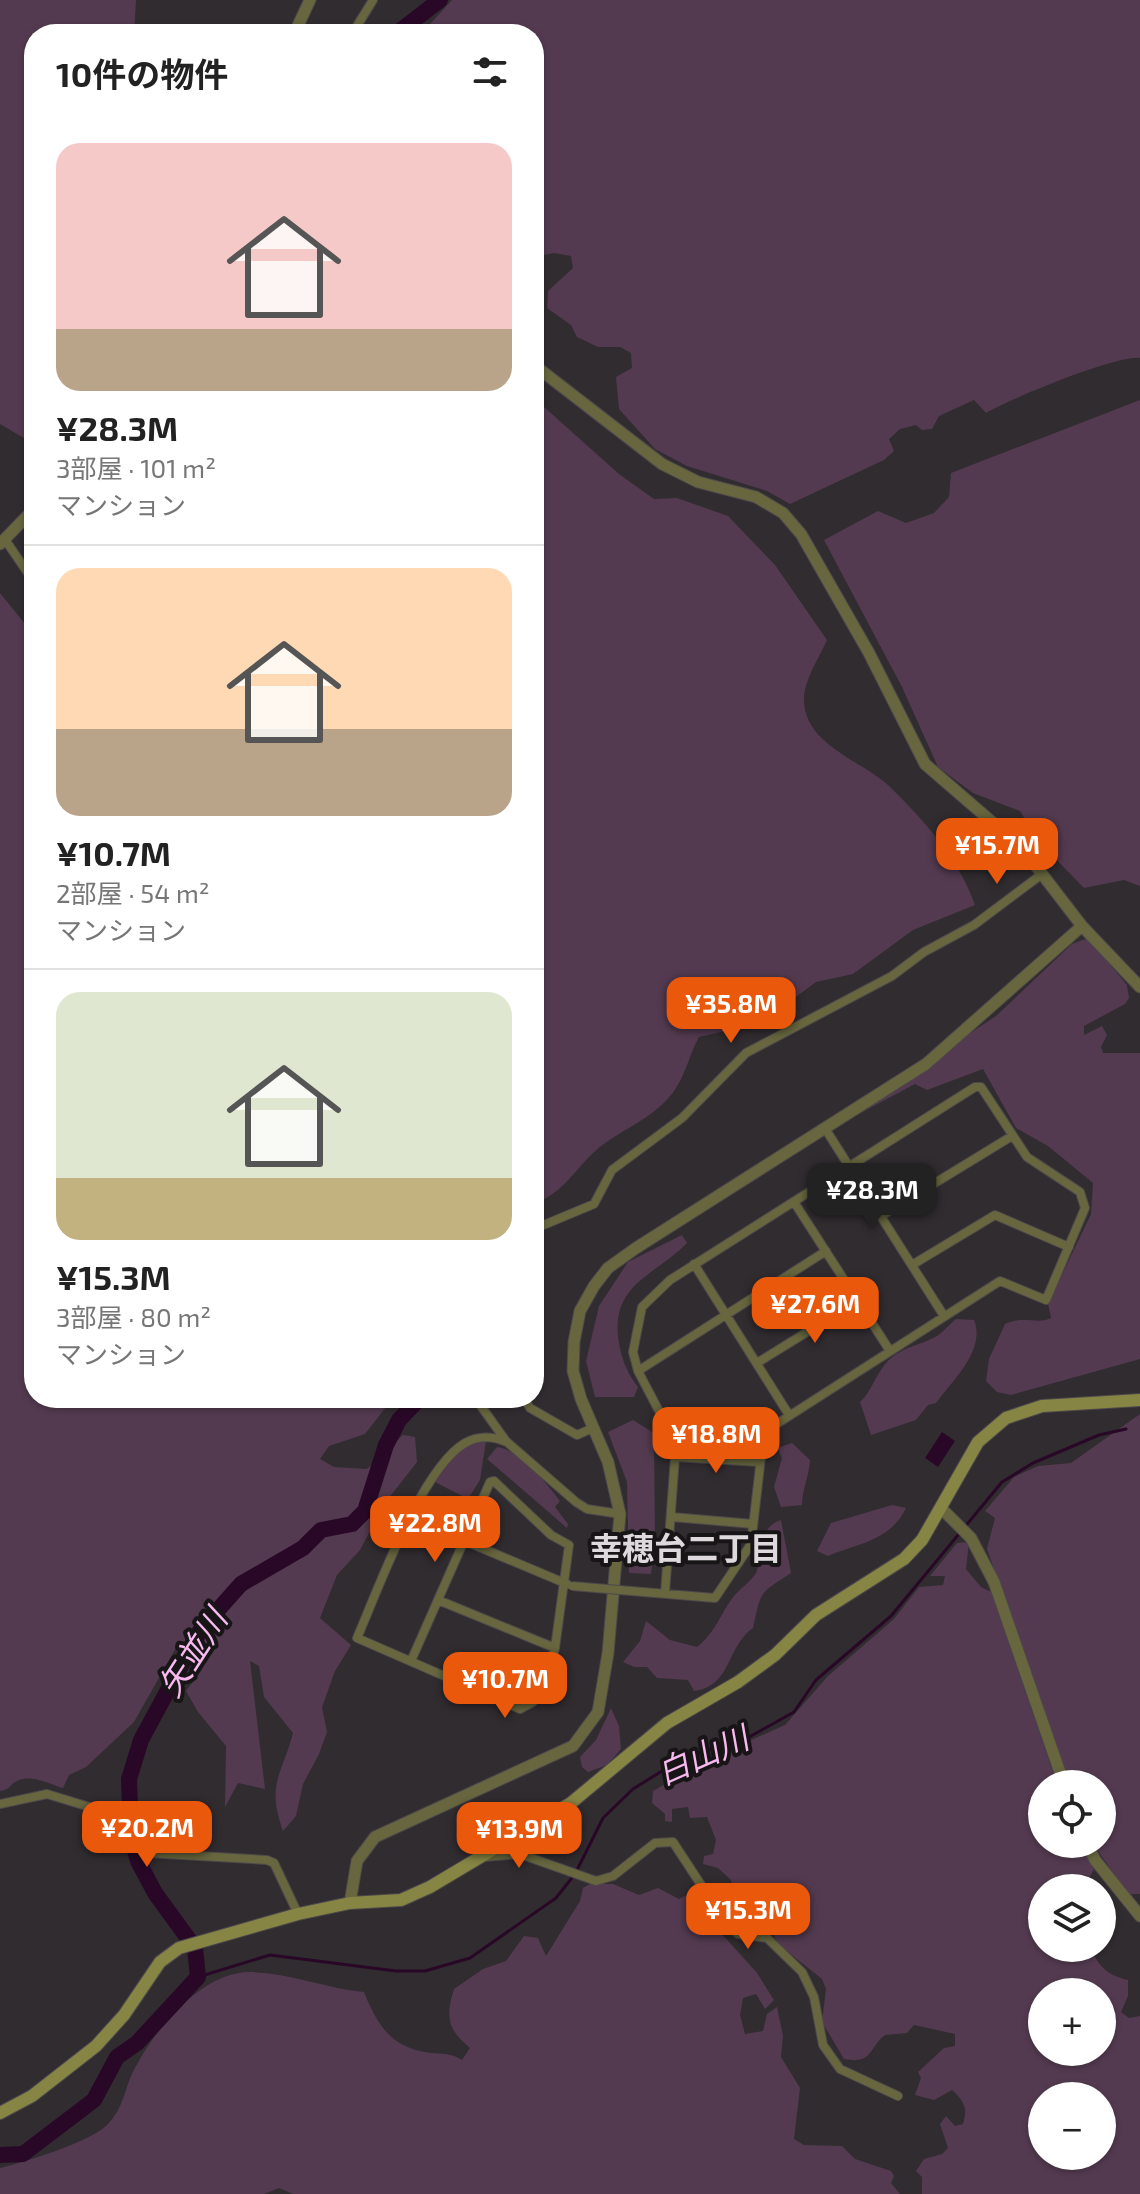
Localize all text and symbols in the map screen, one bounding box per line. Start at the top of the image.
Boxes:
icon: filters [468,50,512,94]
text: 10件の物件 [56,53,228,94]
icon: home [212,195,356,339]
text: ¥28.3M [56,407,178,448]
text: 3部屋 · 101 m² [56,452,216,483]
text: マンション [56,489,186,520]
icon: home [212,620,356,764]
pin: ¥15.7M [932,818,1062,886]
text: ¥15.7M [954,828,1040,859]
text: ¥10.7M [56,832,171,873]
text: 2部屋 · 54 m² [56,877,210,908]
text: マンション [56,914,186,945]
pin: ¥35.8M [666,977,796,1045]
text: ¥35.8M [685,987,777,1018]
icon: home [212,1044,356,1188]
pin: ¥28.3M [807,1163,937,1231]
text: ¥28.3M [825,1173,919,1204]
text: ¥15.3M [56,1256,171,1297]
pin: ¥27.6M [750,1277,880,1345]
text: ¥27.6M [770,1287,860,1318]
text: 3部屋 · 80 m² [56,1301,211,1332]
text: マンション [56,1338,186,1369]
pin: ¥18.8M [651,1407,781,1475]
text: ¥18.8M [670,1417,762,1448]
pin: ¥22.8M [370,1496,500,1564]
text: ¥22.8M [388,1506,482,1537]
district label: 幸穂台二丁目 [590,1528,782,1566]
water label: 矢並川 [149,1599,235,1703]
pin: ¥10.7M [440,1652,570,1720]
text: ¥10.7M [461,1662,549,1693]
water label: 白山川 [651,1716,756,1791]
map controls [1028,1770,1116,2170]
button: locate [1028,1770,1116,1858]
pin: ¥20.2M [82,1801,212,1869]
pin: ¥13.9M [454,1802,584,1870]
text: ¥20.2M [100,1811,194,1842]
text: ¥13.9M [475,1812,563,1843]
button: layers [1028,1874,1116,1962]
pin: ¥15.3M [683,1883,813,1951]
text: ¥15.3M [704,1893,792,1924]
button: + [1028,1978,1116,2066]
button: − [1028,2082,1116,2170]

